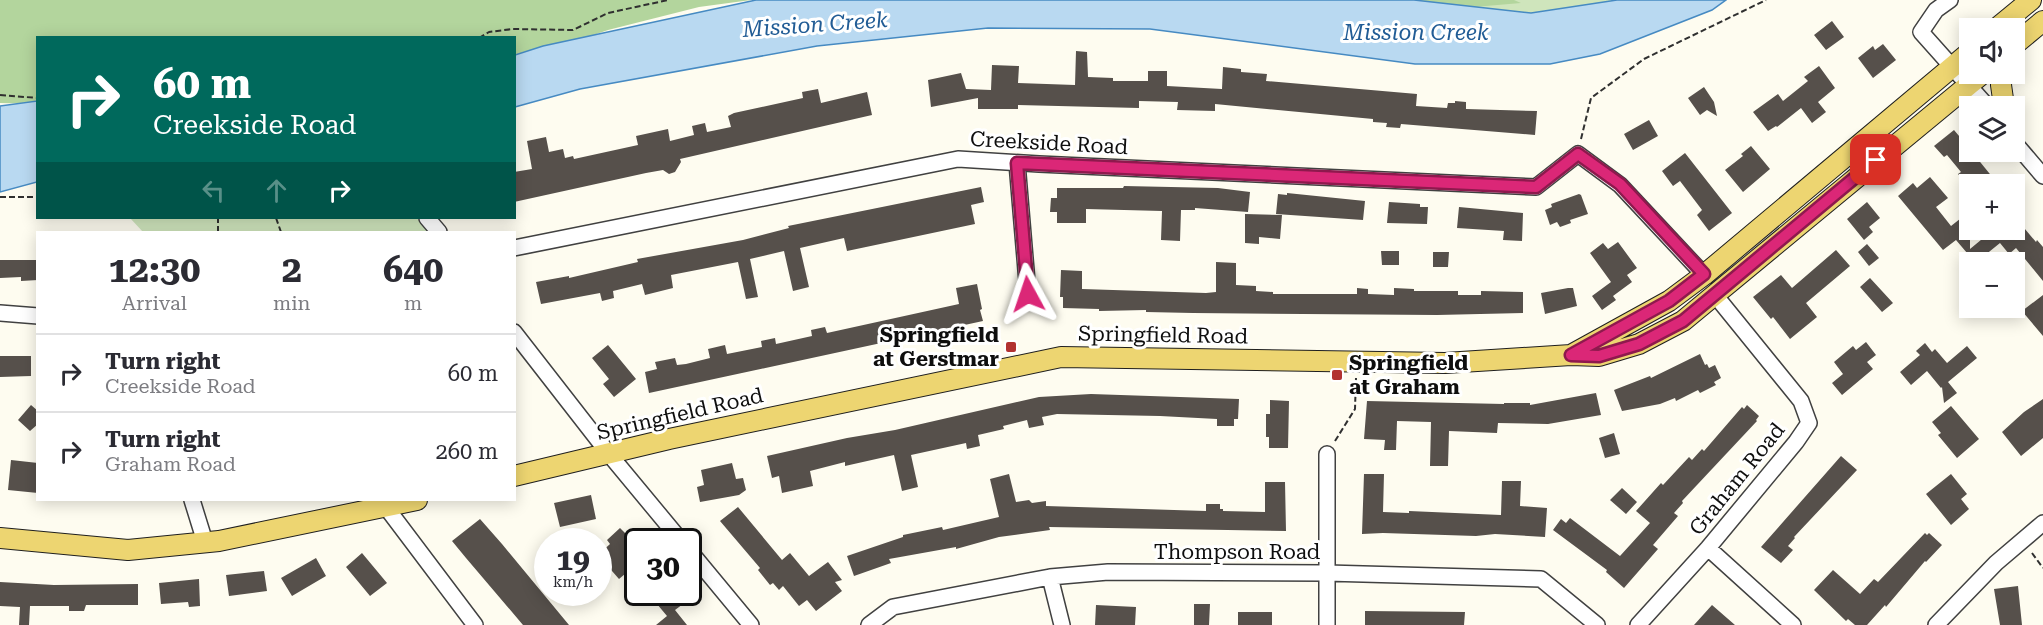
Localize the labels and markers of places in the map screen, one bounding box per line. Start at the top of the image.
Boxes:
pin [1850,134,1901,185]
place label: Springfield at Gerstmar [873,323,999,371]
marker: Springfield at Gerstmar [1004,340,1018,354]
place label: Springfield at Graham [1349,351,1468,399]
marker: Springfield at Graham [1330,368,1344,382]

